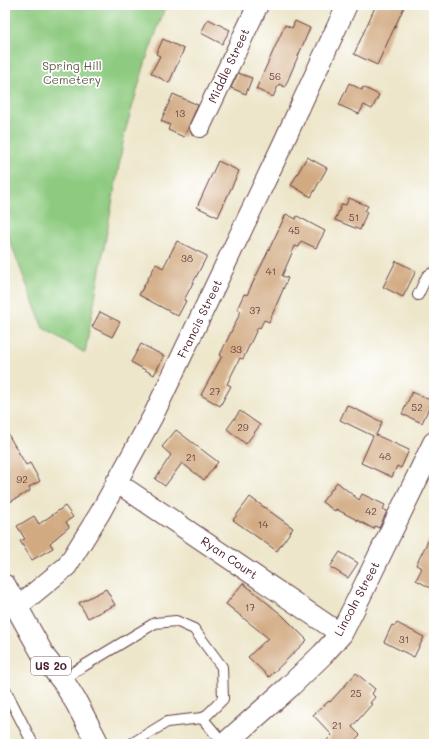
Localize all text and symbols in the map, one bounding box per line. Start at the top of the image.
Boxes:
street label: Middle Street [204,26,252,106]
park label: Spring Hill Cemetery [42,57,102,87]
house number: 56 [269,69,281,83]
house number: 13 [175,106,185,120]
house number: 51 [349,210,359,224]
house number: 45 [288,223,300,237]
house number: 38 [181,251,193,265]
house number: 41 [266,264,276,278]
street label: Francis Street [173,277,225,360]
house number: 37 [249,303,261,317]
house number: 33 [230,342,242,356]
house number: 27 [209,384,221,398]
house number: 52 [411,400,423,414]
house number: 29 [237,420,249,434]
house number: 48 [379,449,391,463]
house number: 21 [186,450,196,464]
house number: 92 [16,472,28,486]
house number: 42 [365,504,377,518]
house number: 14 [258,517,268,531]
street label: Ryan Court [198,532,261,582]
street label: Lincoln Street [330,558,383,639]
house number: 17 [245,600,255,614]
house number: 31 [399,632,409,646]
road number: US 20 [31,657,71,675]
house number: 25 [350,686,362,700]
house number: 21 [332,718,342,732]

